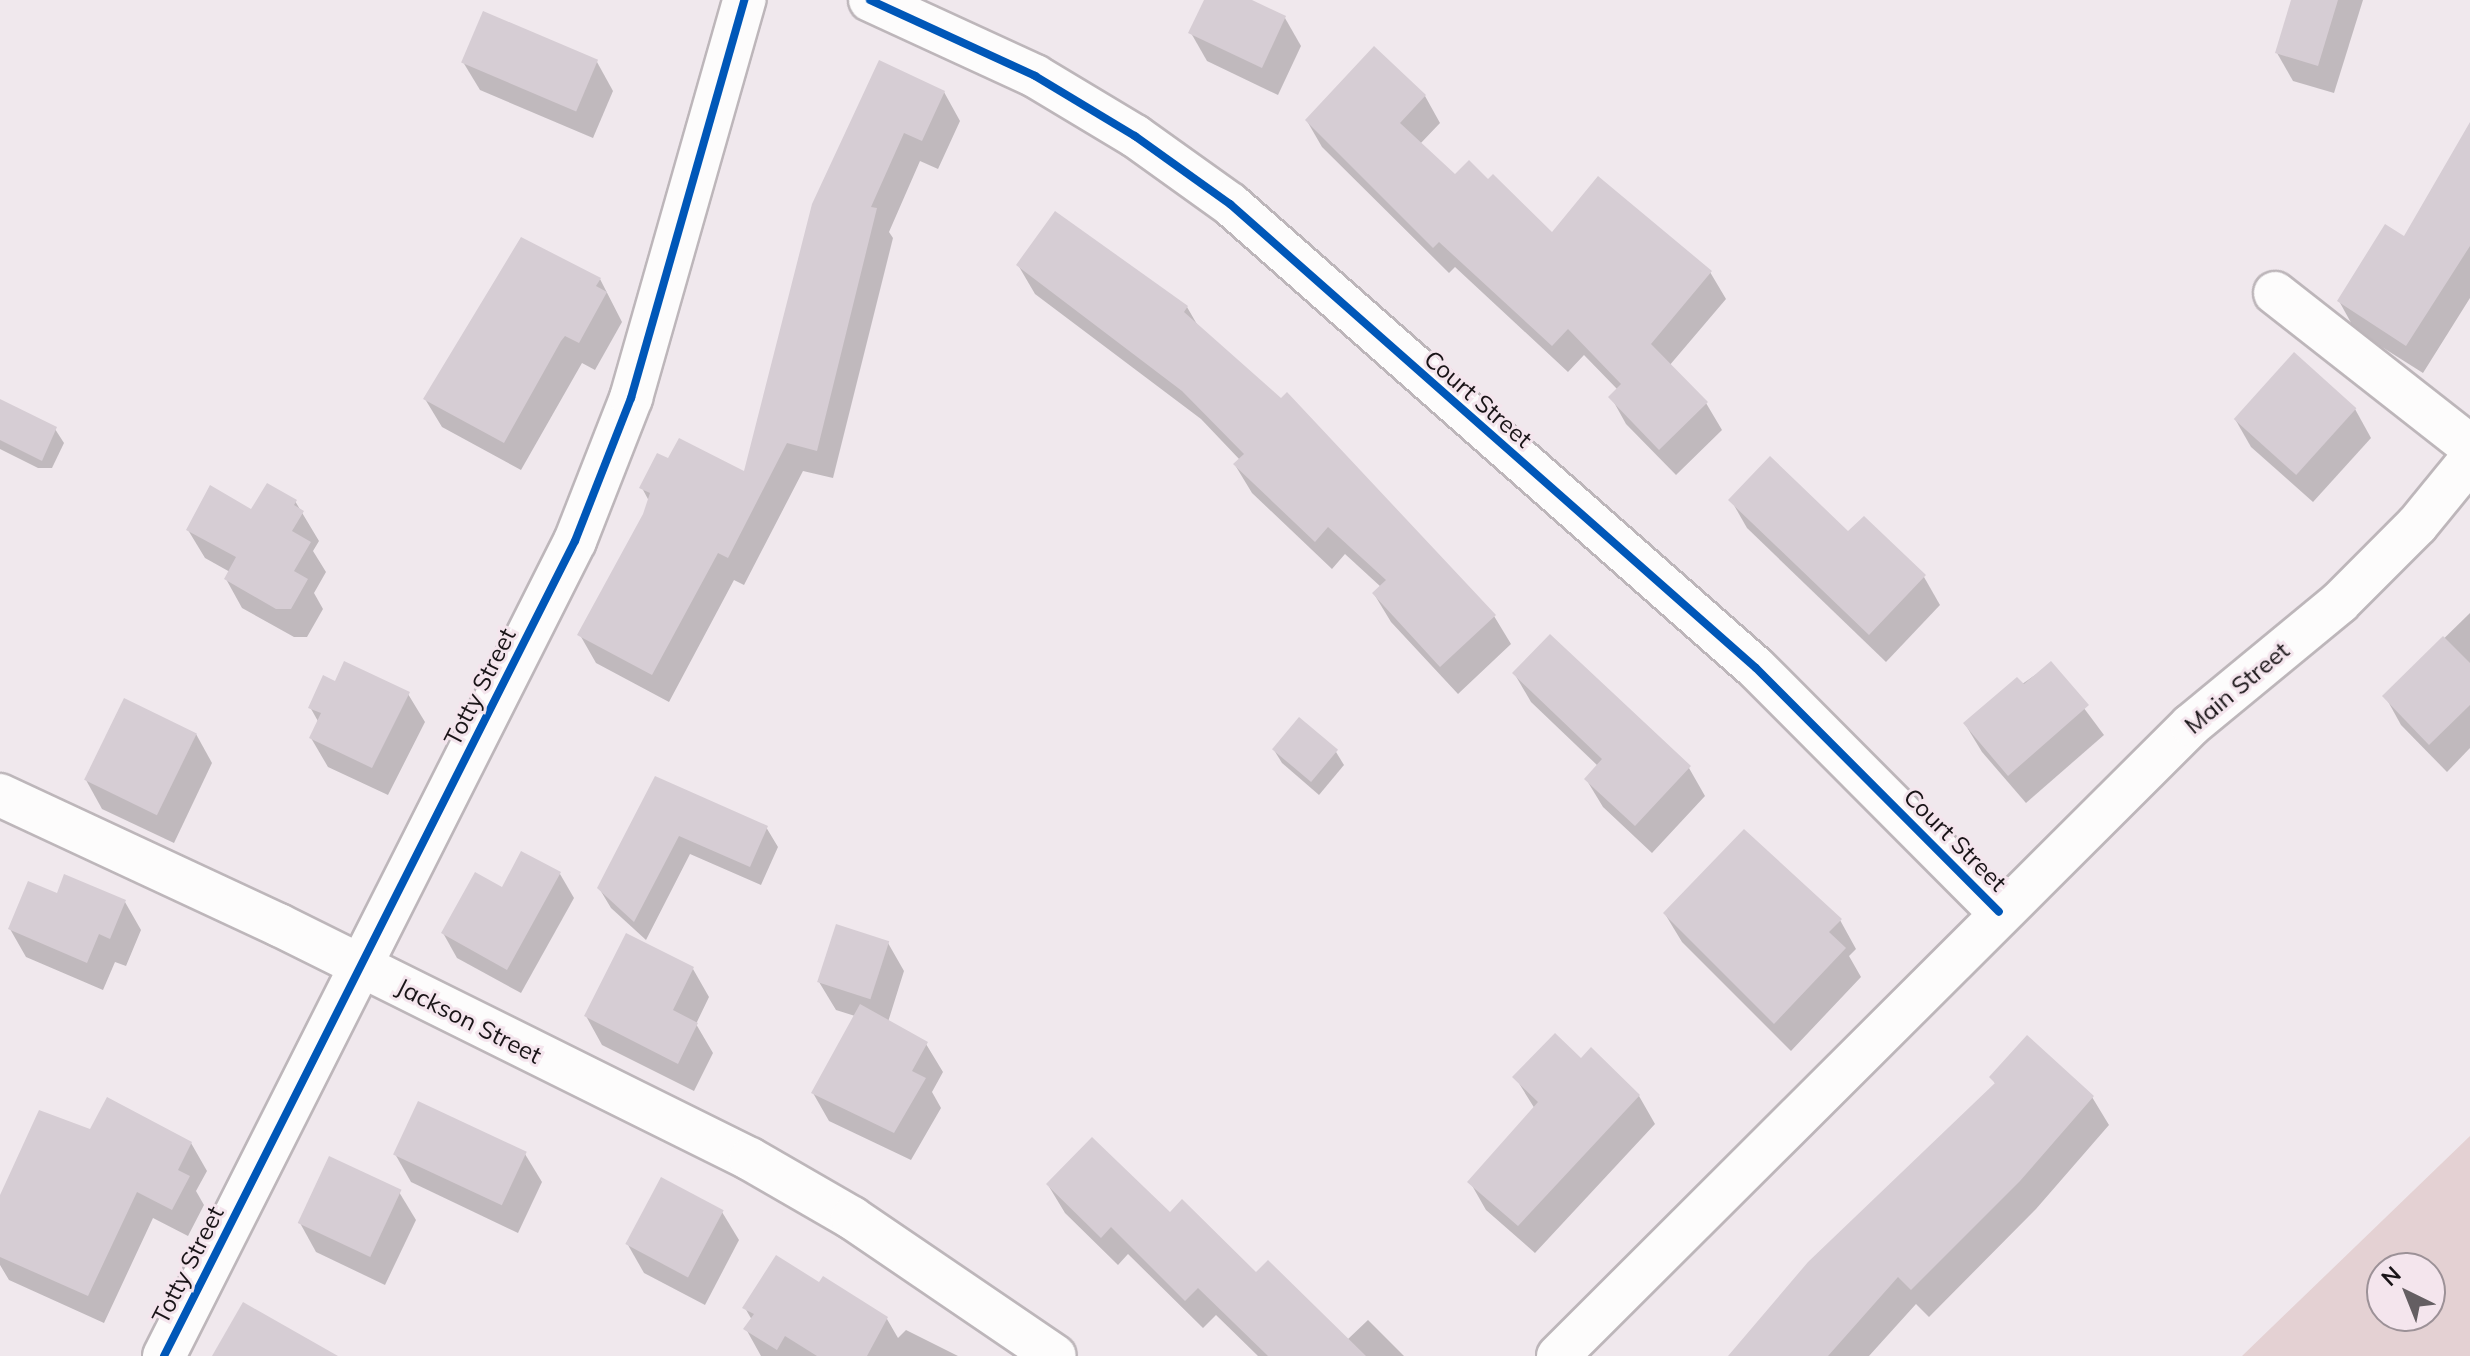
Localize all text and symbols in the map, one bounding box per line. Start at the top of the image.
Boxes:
street label: Court Street [1418,344,1538,454]
street label: Totty Street [438,623,522,751]
street label: Main Street [2179,636,2295,740]
street label: Court Street [1898,783,2012,897]
street label: Jackson Street [392,972,546,1070]
street label: Totty Street [146,1201,230,1329]
north arrow [2366,1252,2446,1332]
text: N [2375,1260,2407,1292]

